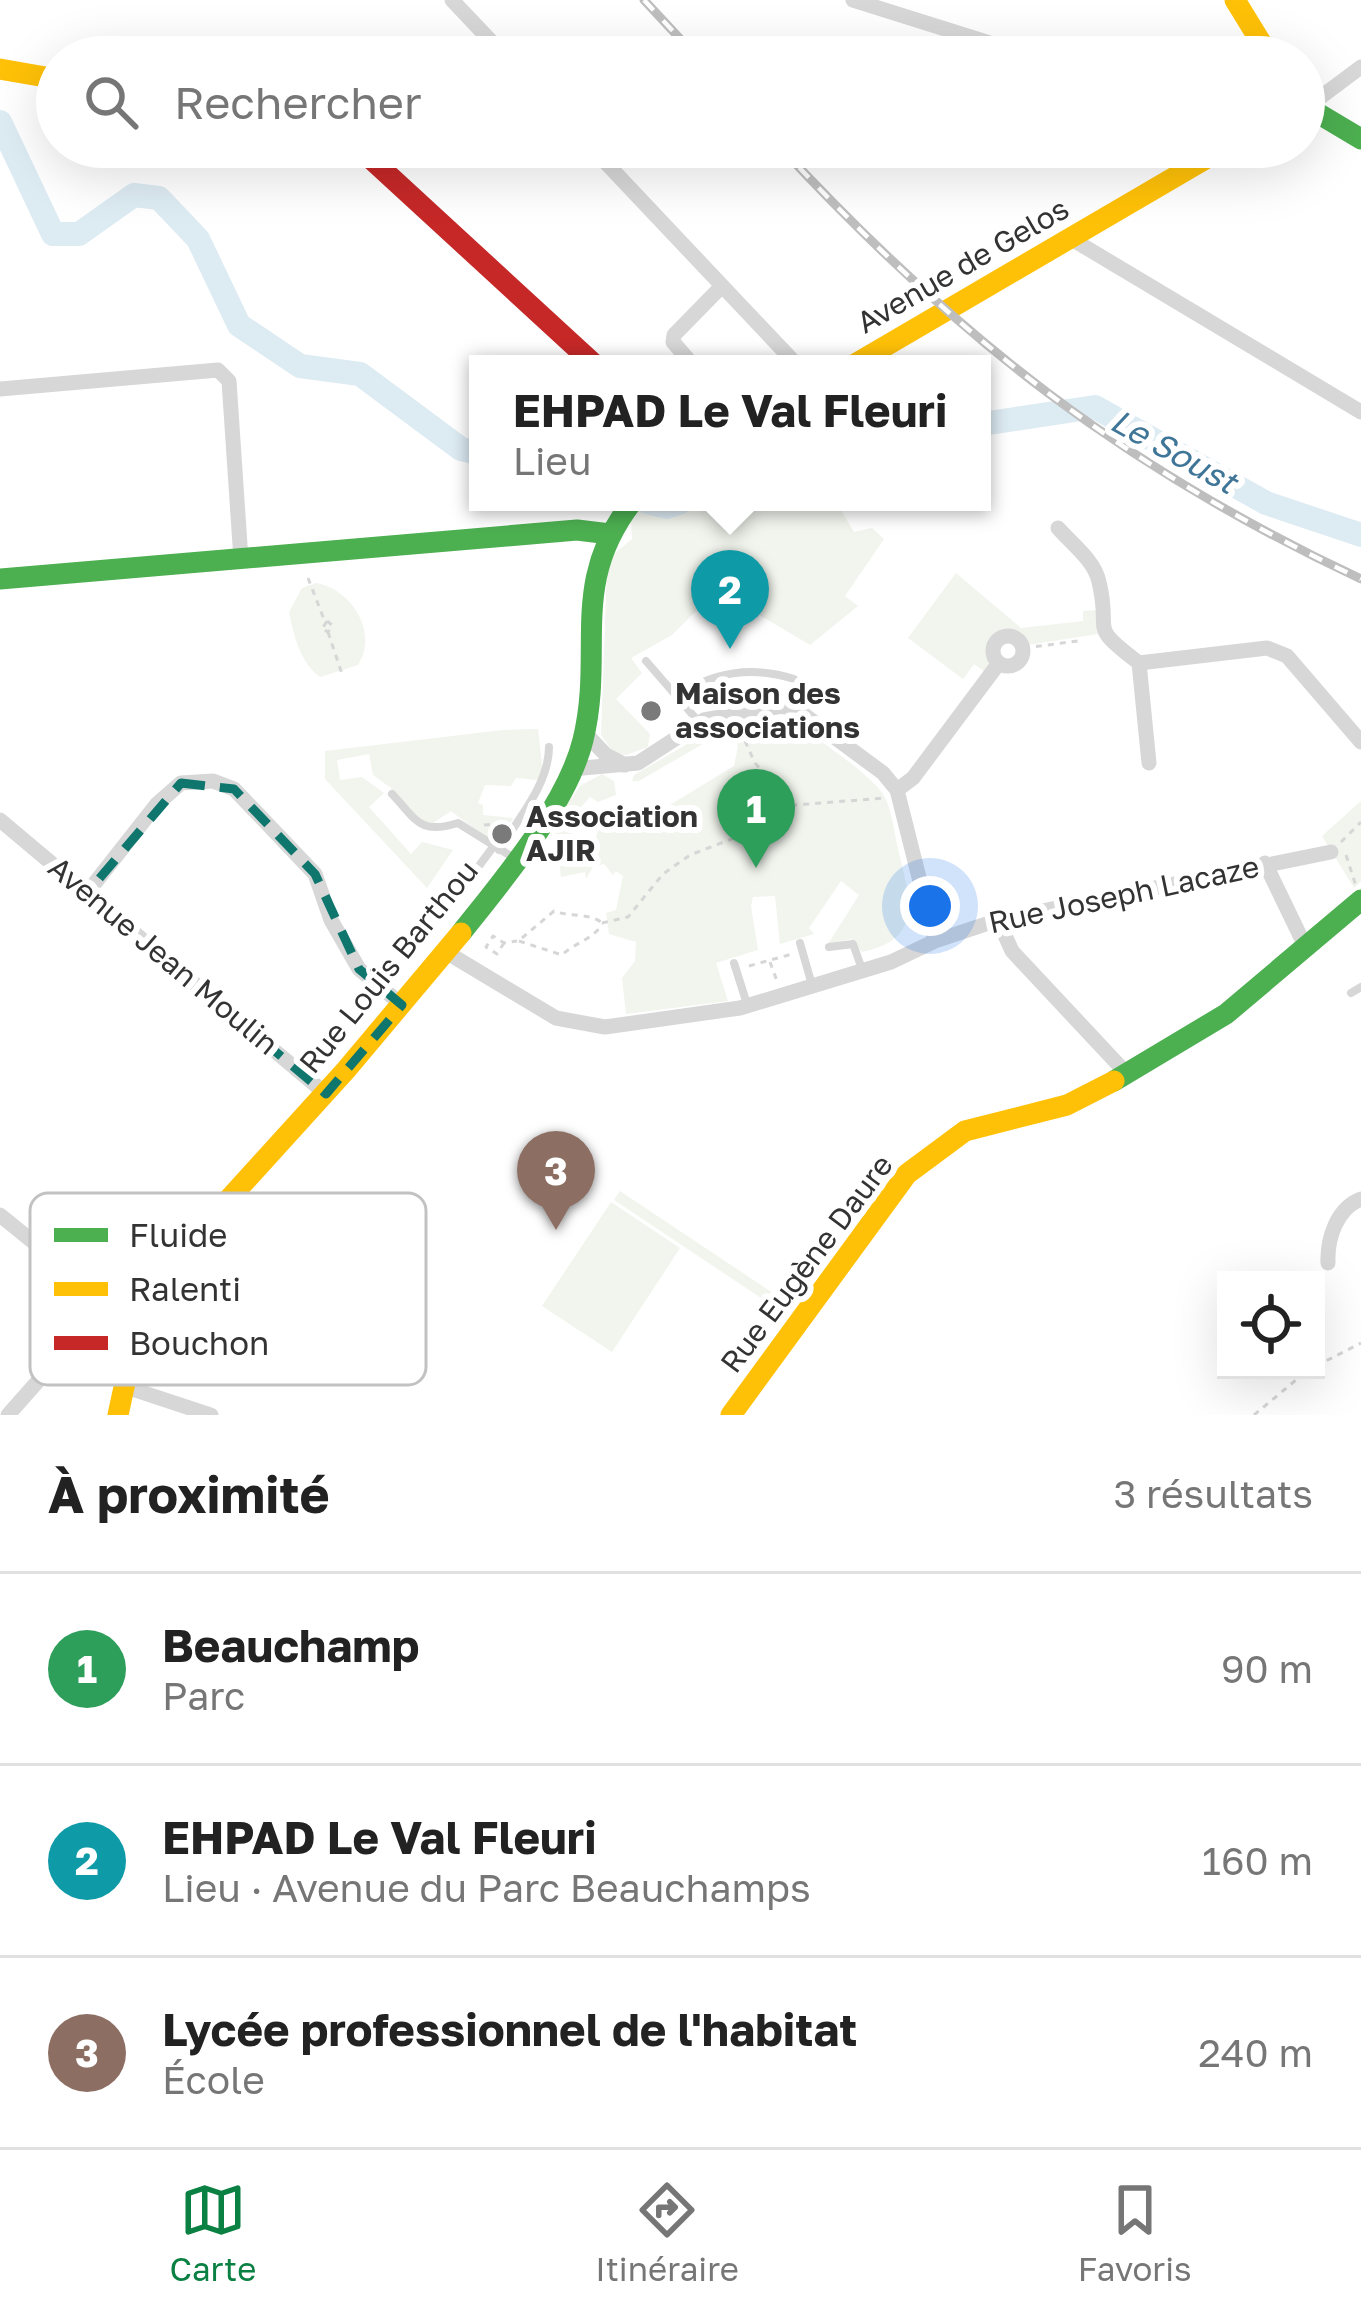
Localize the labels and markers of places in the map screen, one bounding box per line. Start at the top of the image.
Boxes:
pin: 2 [691,550,769,649]
place label: Maison des associations [675,675,860,745]
marker: Maison des associations [638,698,664,724]
pin: 1 [717,769,795,868]
place label: Association AJIR [526,798,698,868]
marker: Association AJIR [489,821,515,847]
pin: 3 [517,1131,595,1230]

